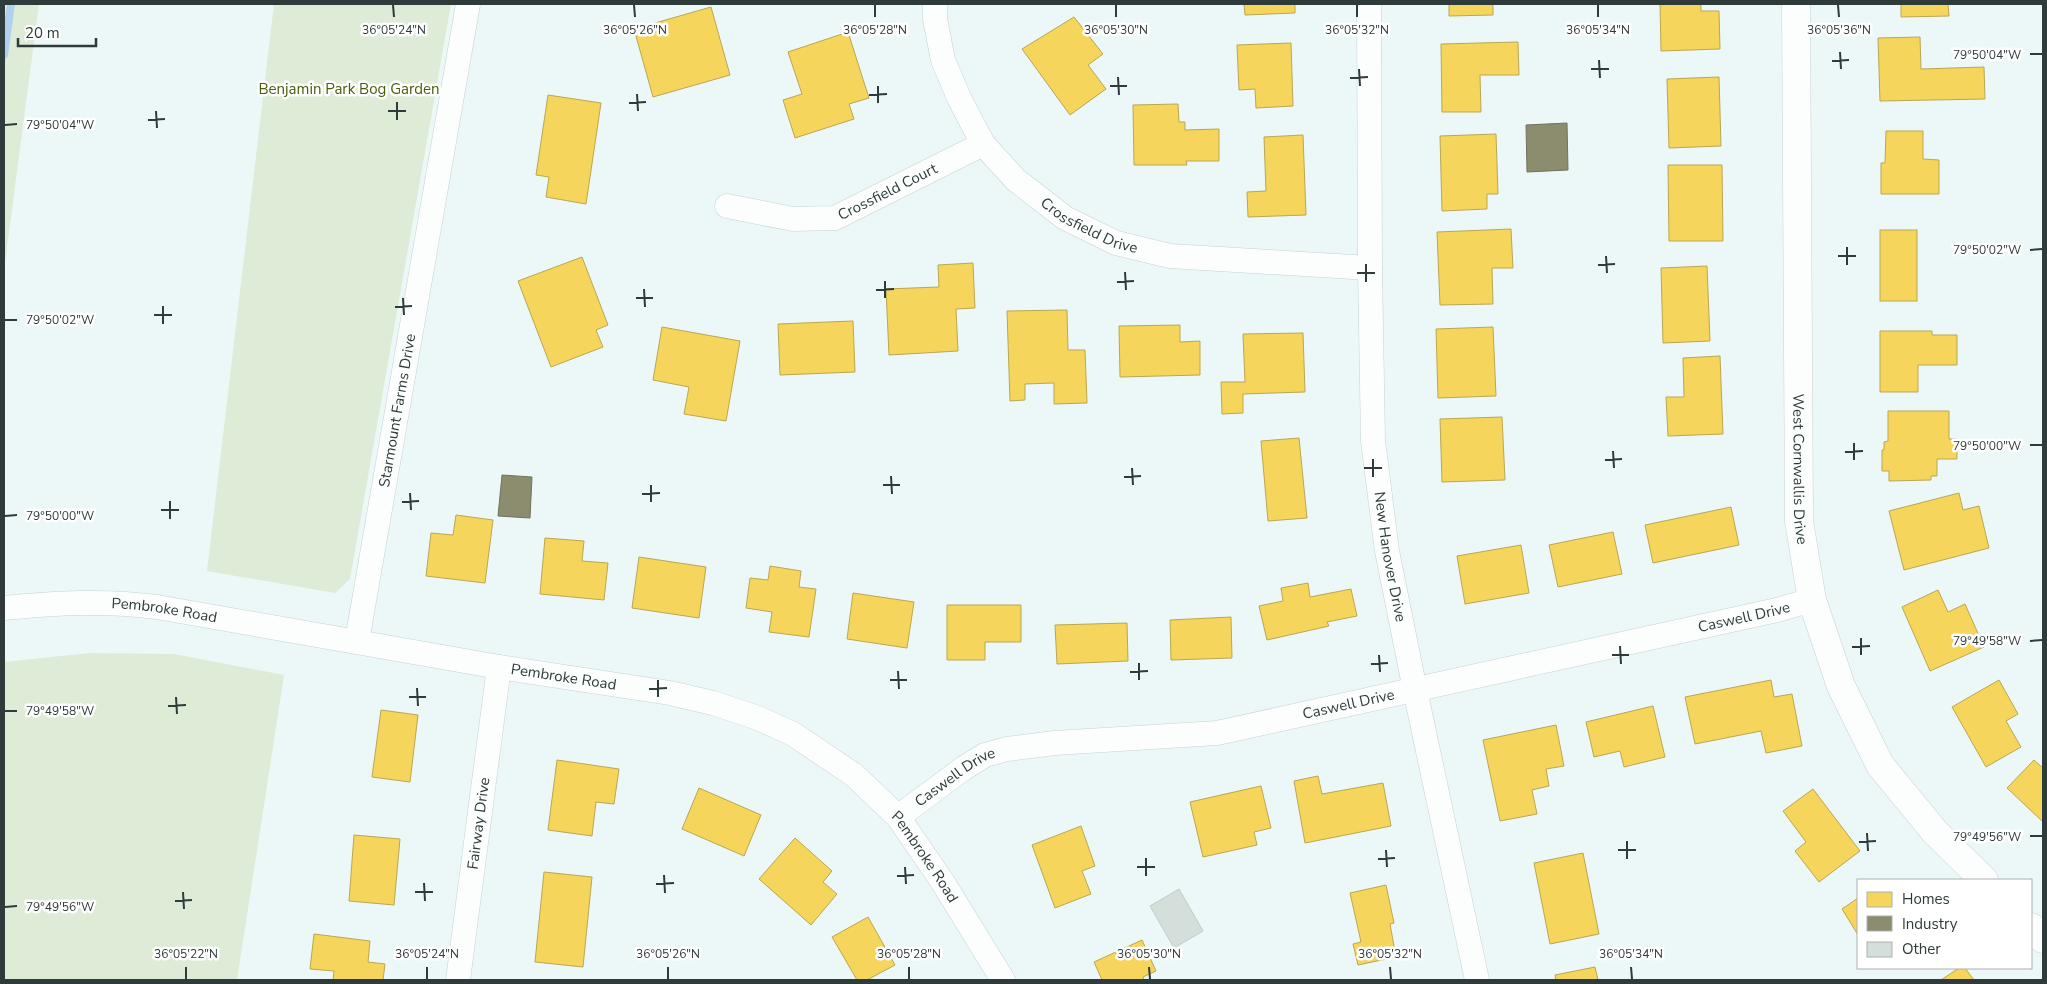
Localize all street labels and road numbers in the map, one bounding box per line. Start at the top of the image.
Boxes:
street label: Crossfield Court [834,158,941,225]
street label: Crossfield Drive [1037,193,1140,258]
street label: Starmount Farms Drive [374,332,420,489]
street label: West Cornwallis Drive [1788,393,1813,546]
street label: New Hanover Drive [1370,490,1411,624]
street label: Pembroke Road [111,593,219,627]
street label: Caswell Drive [1696,597,1792,637]
street label: Pembroke Road [510,659,618,695]
street label: Caswell Drive [1301,684,1396,724]
street label: Caswell Drive [911,743,997,811]
street label: Fairway Drive [463,776,494,871]
street label: Pembroke Road [887,806,963,906]

